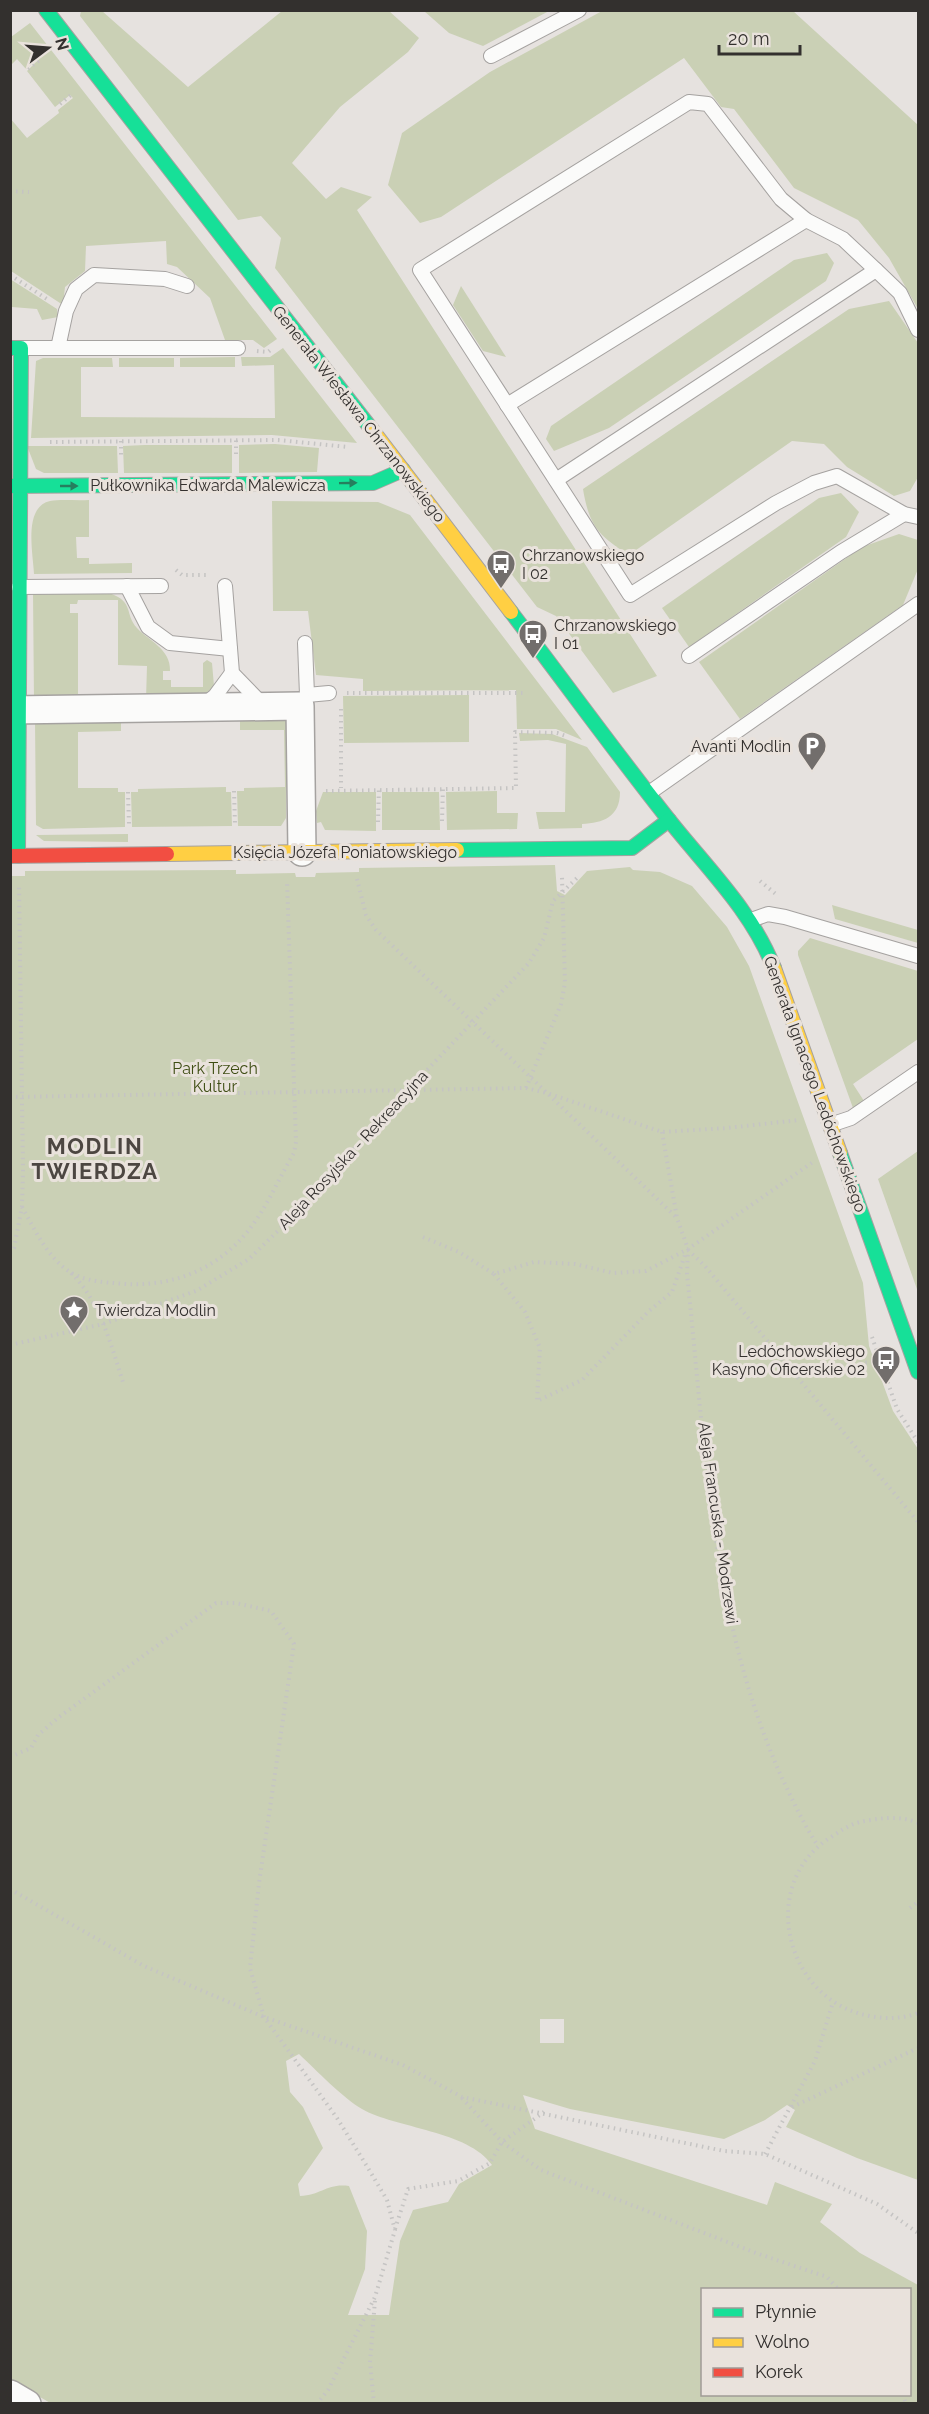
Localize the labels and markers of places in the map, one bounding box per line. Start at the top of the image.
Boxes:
place label: Chrzanowskiego I 02 [522,546,644,583]
bus stop icon: Chrzanowskiego I 02 [485,548,517,590]
place label: Chrzanowskiego I 01 [554,616,676,653]
bus stop icon: Chrzanowskiego I 01 [517,618,549,660]
parking icon: Avanti Modlin [796,730,828,772]
place label: Avanti Modlin [691,737,791,756]
place icon: Twierdza Modlin [58,1294,90,1336]
place label: Twierdza Modlin [95,1301,216,1320]
place label: Ledóchowskiego Kasyno Oficerskie 02 [712,1342,865,1379]
bus stop icon: Ledóchowskiego Kasyno Oficerskie 02 [870,1344,902,1386]

